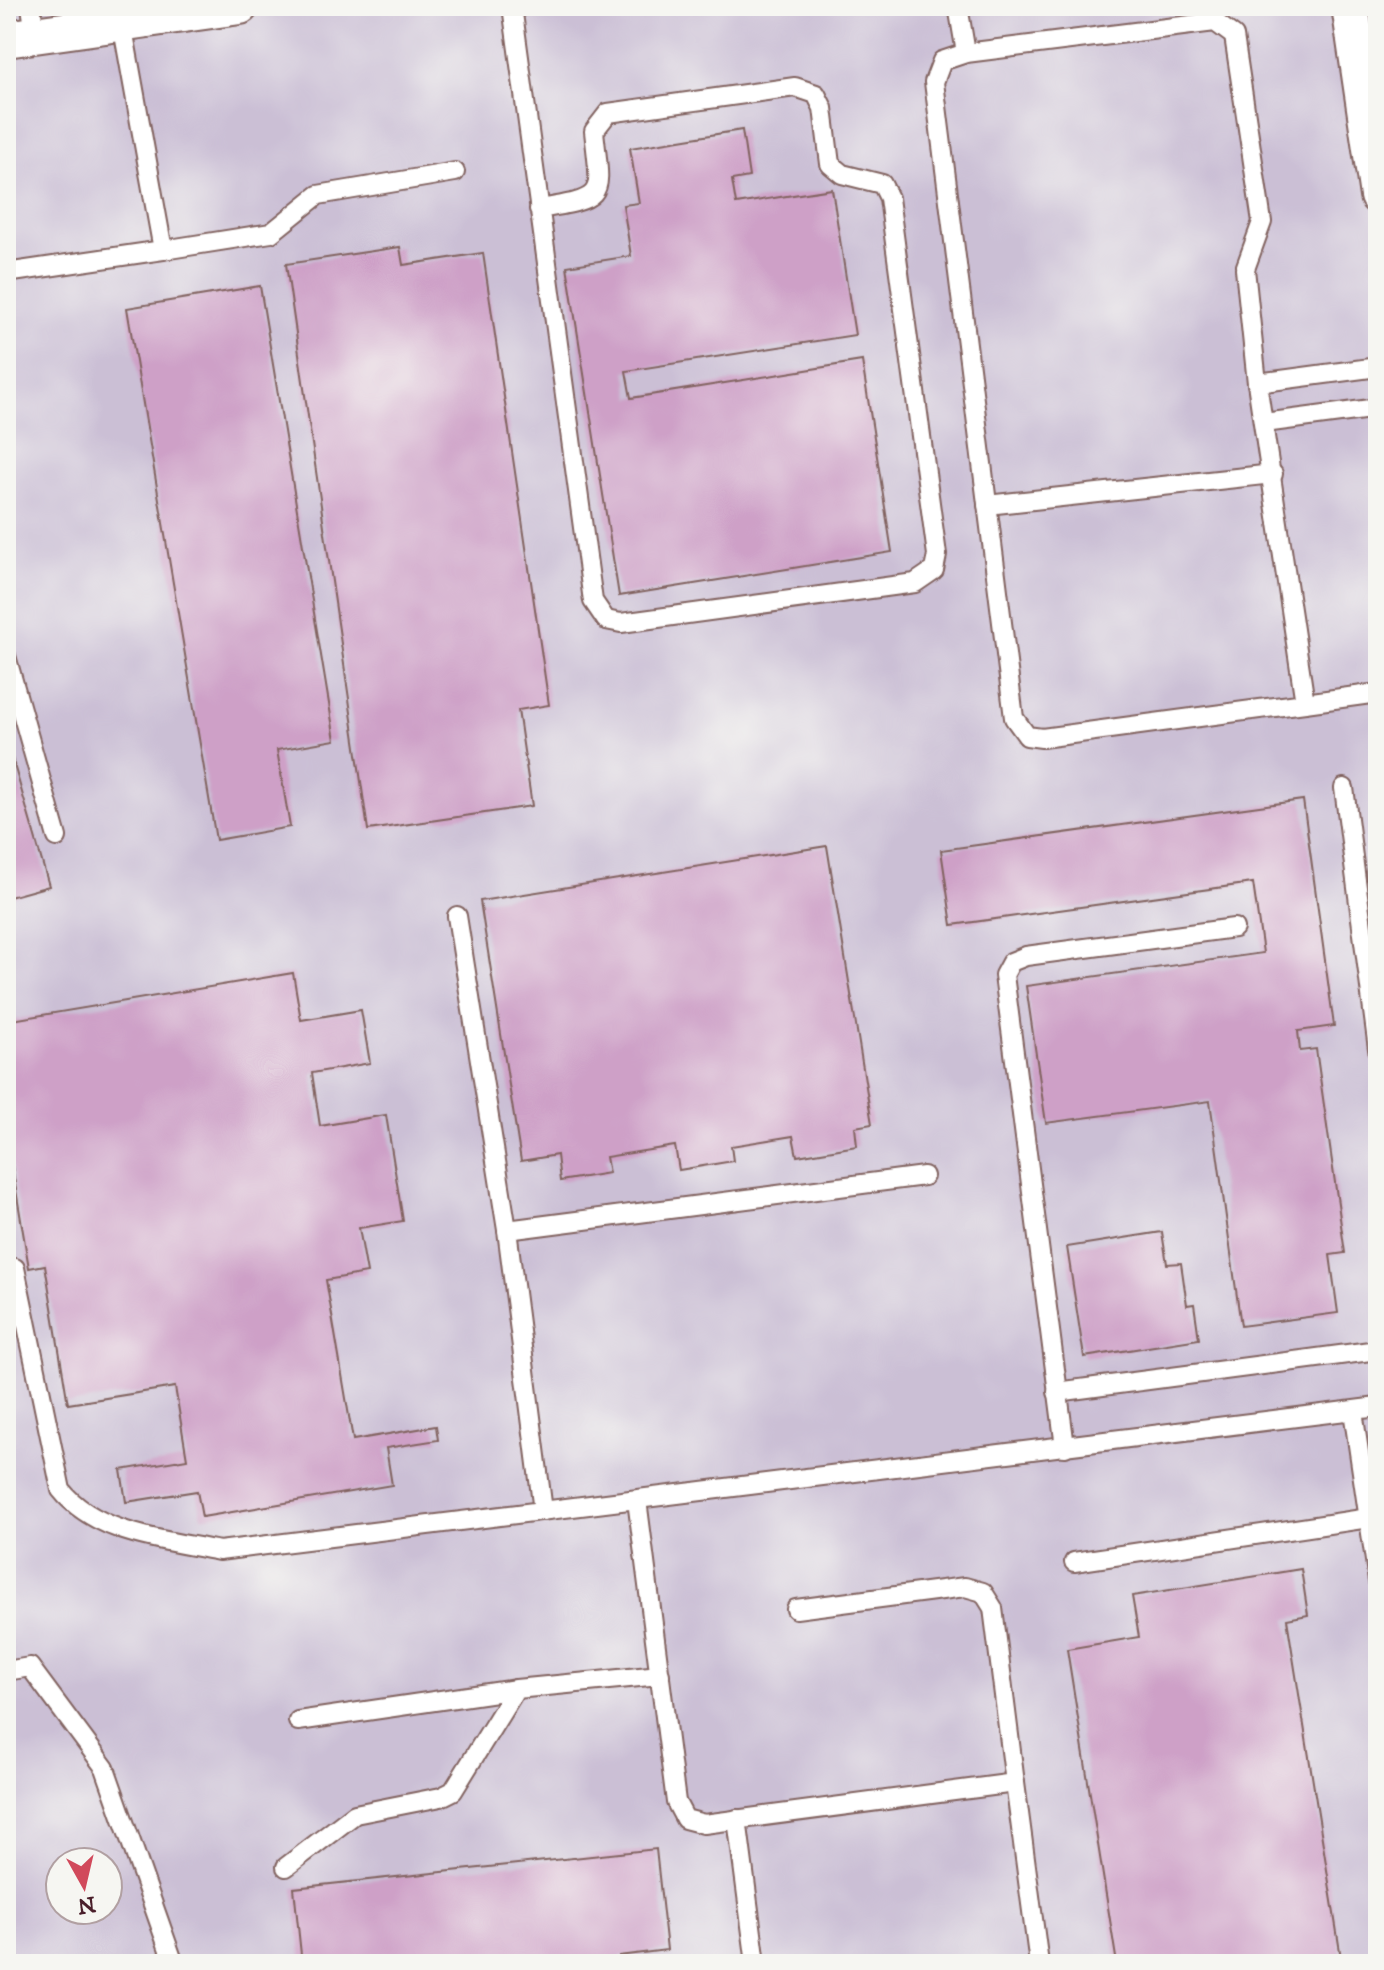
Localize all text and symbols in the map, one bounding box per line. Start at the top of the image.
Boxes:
north arrow [44,1846,124,1926]
text: N [76,1890,97,1919]

